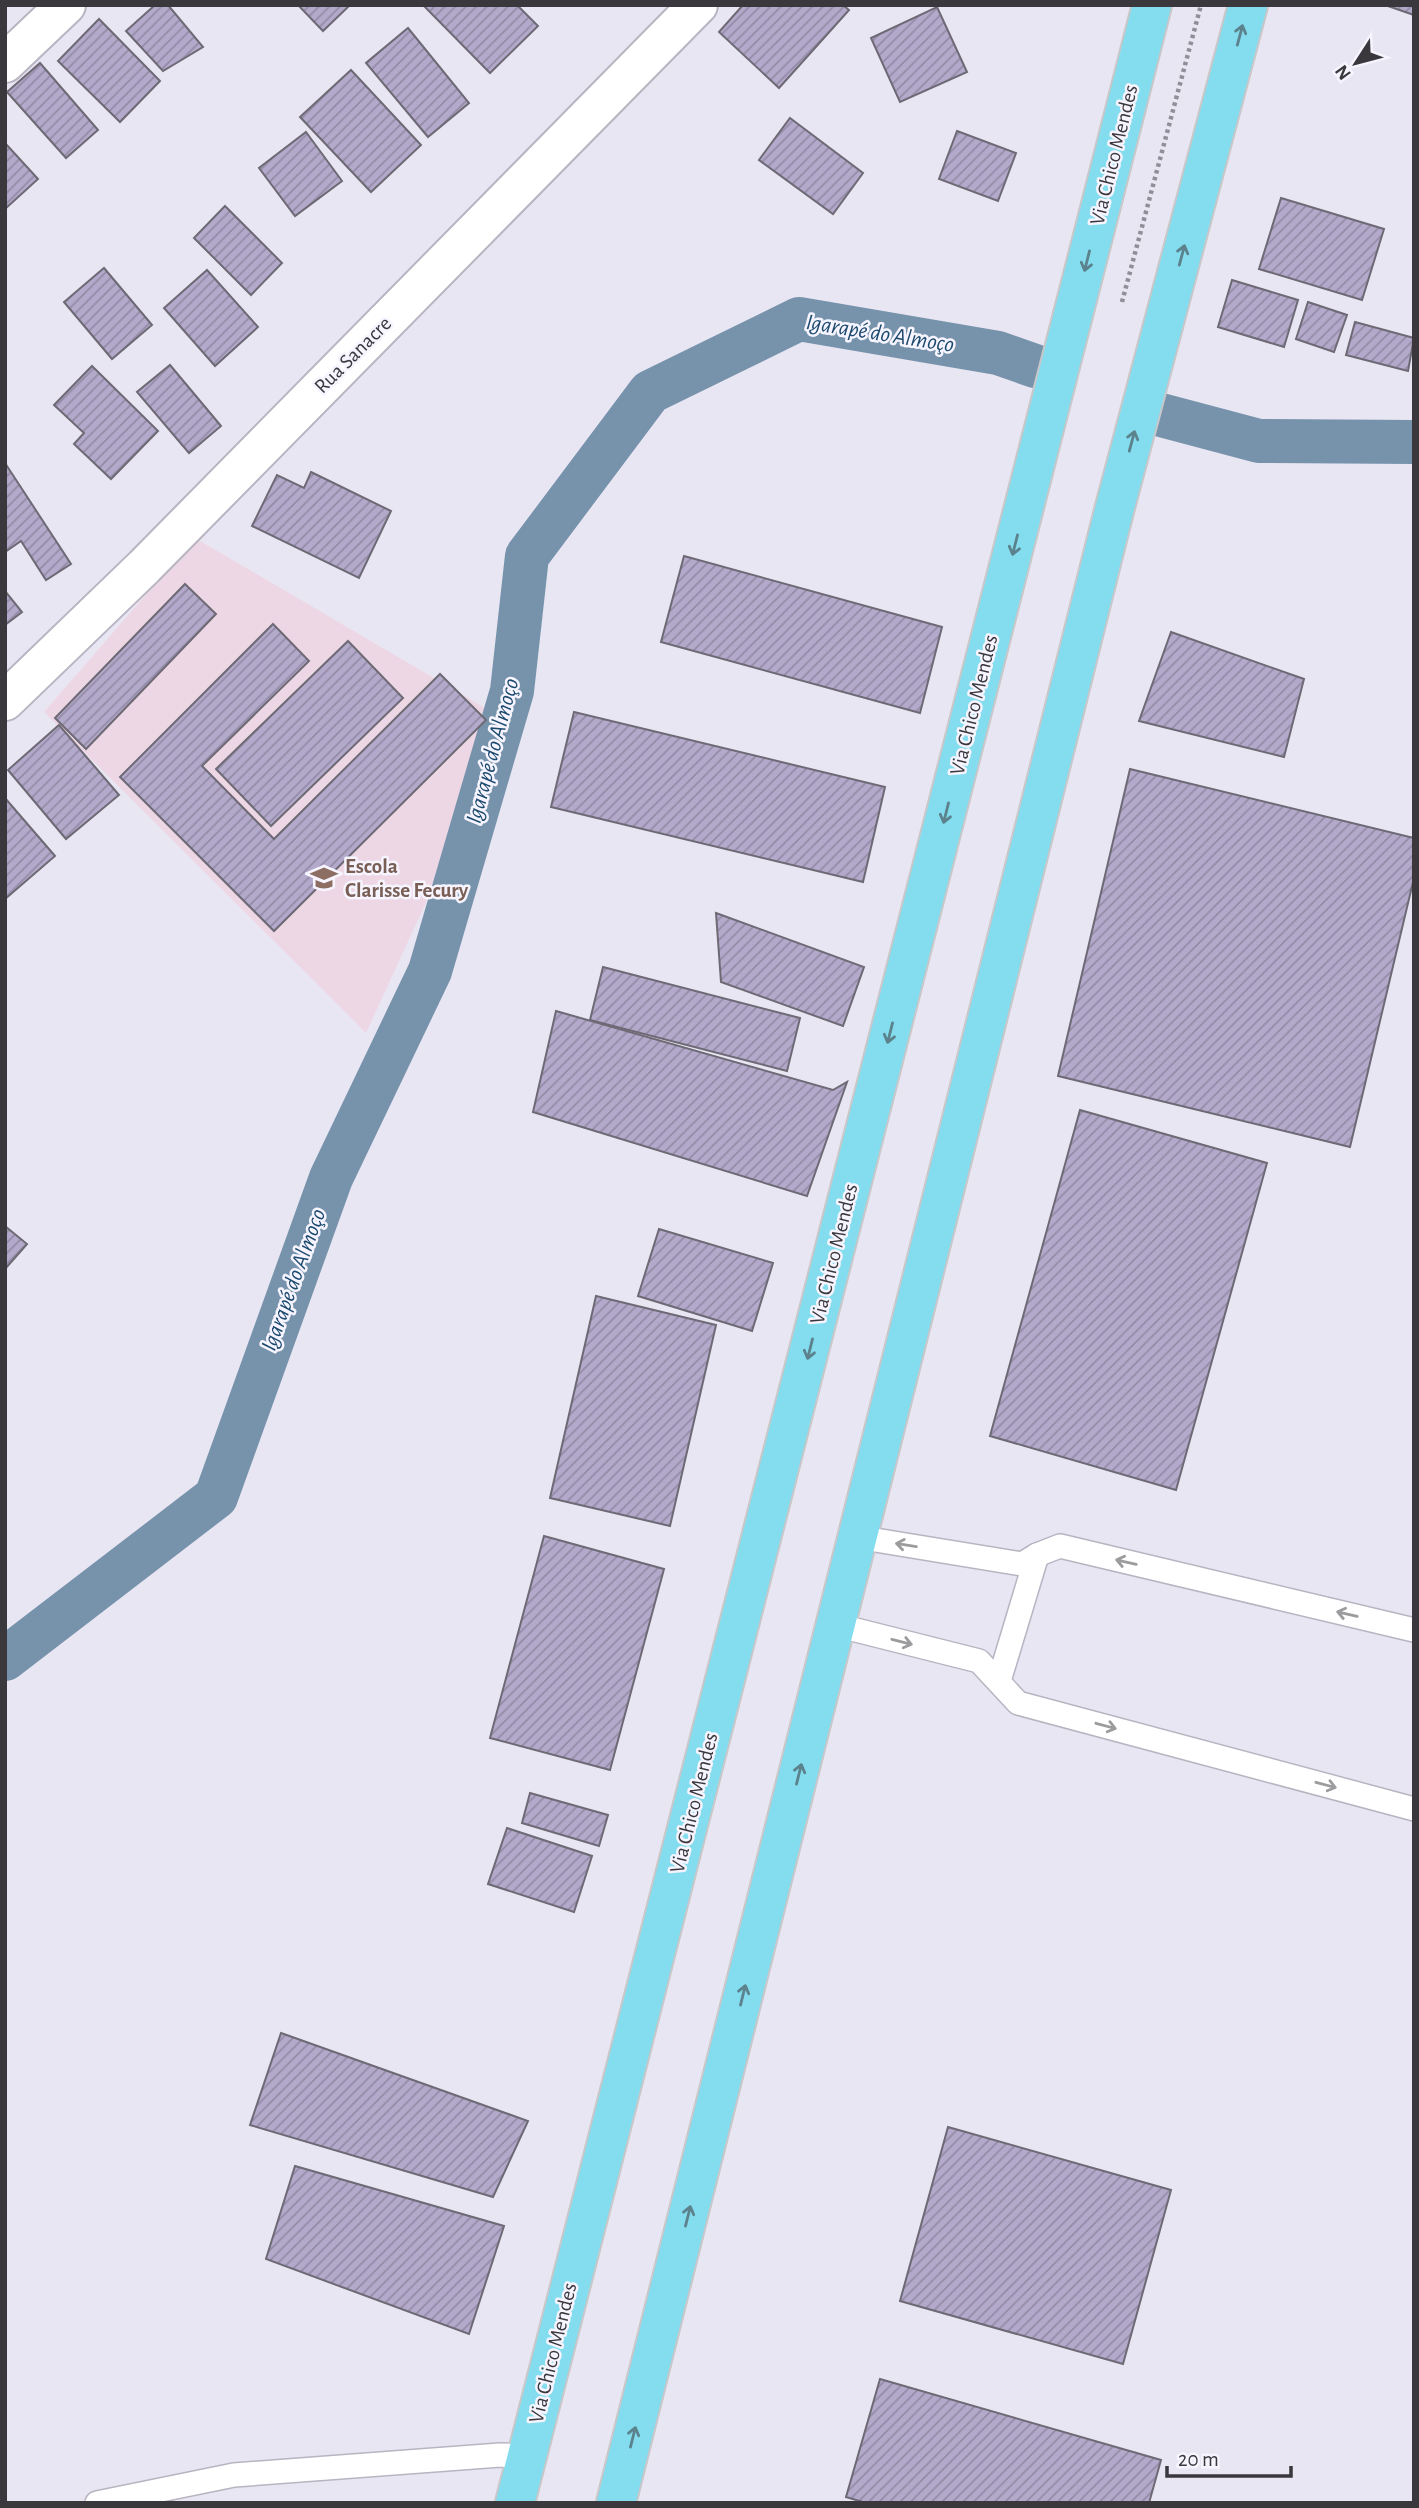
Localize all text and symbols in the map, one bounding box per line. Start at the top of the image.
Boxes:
one-way arrow [1234,24,1247,47]
north arrow [1321,28,1391,98]
text: N [1332,61,1355,83]
street label: Via Chico Mendes [1086,83,1142,227]
one-way arrow [1176,244,1189,266]
one-way arrow [1080,250,1093,272]
water label: Igarapé do Almoço [804,311,956,357]
street label: Rua Sanacre [311,313,395,397]
one-way arrow [1126,431,1139,453]
one-way arrow [1008,533,1021,556]
street label: Via Chico Mendes [946,633,1002,777]
water label: Igarapé do Almoço [463,676,523,826]
one-way arrow [939,801,952,824]
place label: Escola Clarisse Fecury [345,856,469,901]
school or university icon: Escola Clarisse Fecury [309,863,339,893]
one-way arrow [883,1022,896,1044]
street label: Via Chico Mendes [806,1182,862,1326]
water label: Igarapé do Almoço [258,1206,330,1354]
one-way arrow [803,1337,816,1360]
one-way arrow [895,1538,918,1551]
one-way arrow [1115,1555,1138,1568]
one-way arrow [1336,1607,1359,1620]
one-way arrow [890,1636,913,1649]
one-way arrow [1094,1720,1117,1733]
street label: Via Chico Mendes [666,1731,722,1875]
one-way arrow [793,1764,806,1786]
one-way arrow [1314,1779,1337,1792]
one-way arrow [737,1984,750,2007]
one-way arrow [682,2205,695,2228]
street label: Via Chico Mendes [525,2281,581,2425]
one-way arrow [627,2426,640,2448]
scale bar [1167,2434,1291,2478]
text: 20 m [1178,2449,1219,2470]

